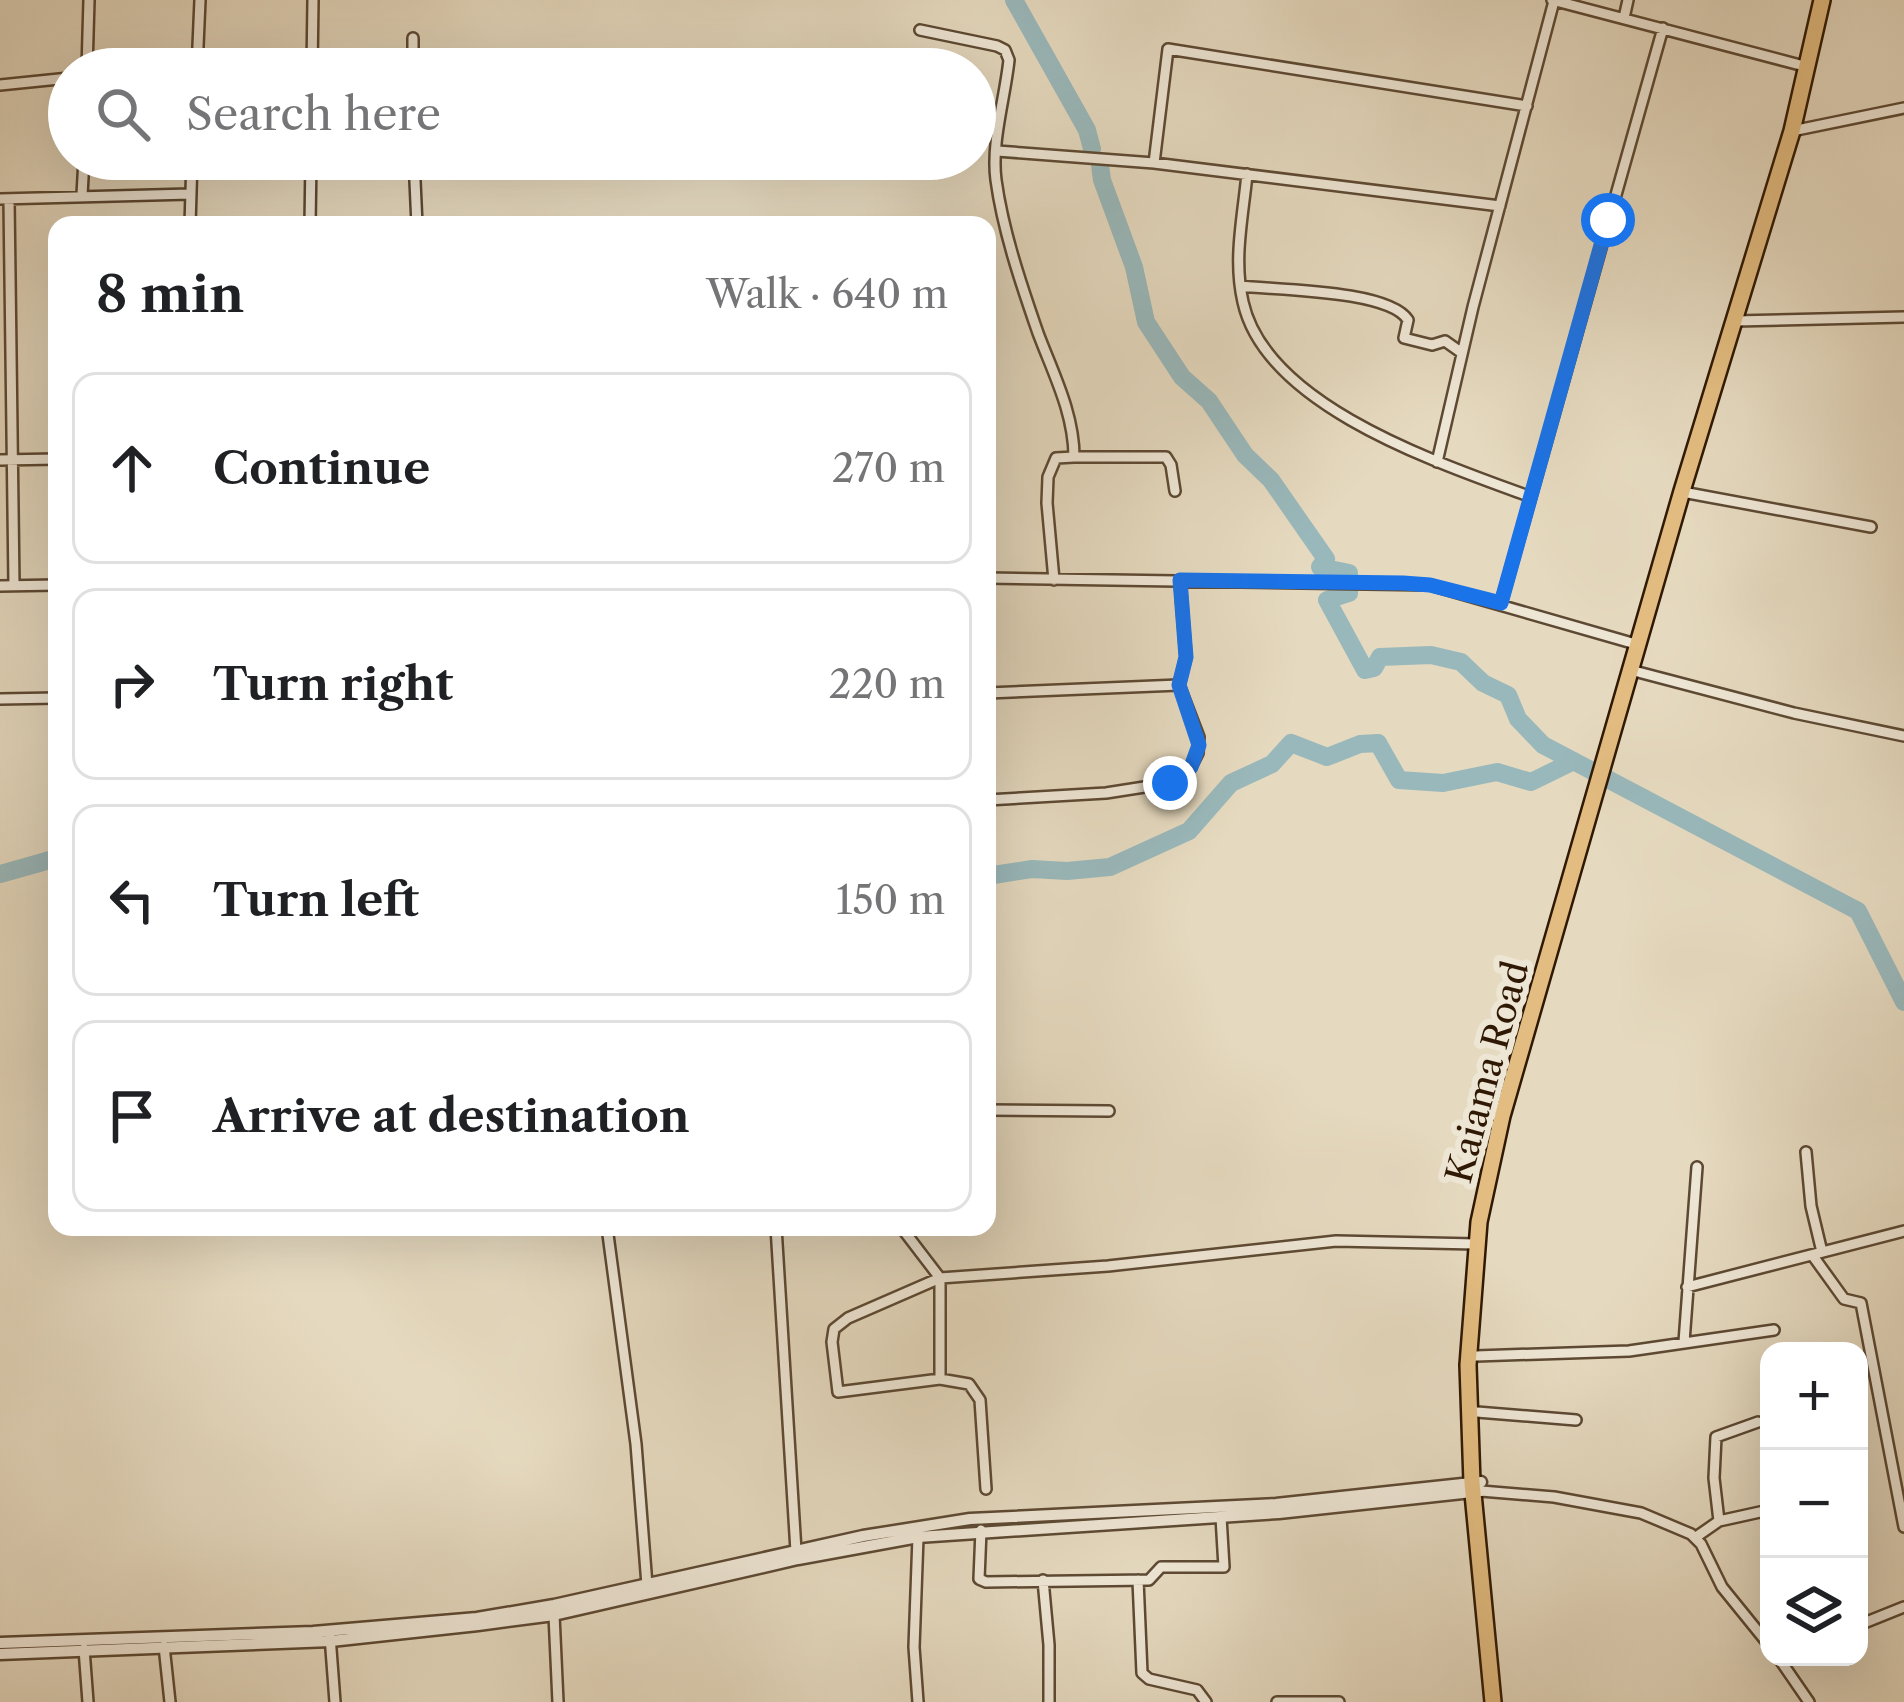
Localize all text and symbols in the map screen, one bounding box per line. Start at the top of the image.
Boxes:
search box [48,48,996,180]
icon: search [90,81,156,147]
text: Search here [186,86,441,142]
route start [1581,193,1635,247]
text: 8 min [96,263,244,325]
text: Walk · 640 m [706,270,948,318]
icon: ahead [99,435,165,501]
text: Continue [213,440,430,496]
text: 270 m [832,444,945,492]
icon: right [99,651,165,717]
text: Turn right [213,656,453,712]
text: 220 m [829,660,945,708]
route end [1143,756,1197,810]
icon: left [99,867,165,933]
text: Turn left [213,872,419,928]
text: 150 m [836,876,945,924]
street label: Kaiama Road [1436,956,1538,1188]
icon: arrive [99,1083,165,1149]
text: Arrive at destination [213,1088,690,1144]
map controls [1760,1342,1868,1666]
button: + [1760,1342,1868,1450]
button: − [1760,1450,1868,1558]
button: layers [1760,1558,1868,1666]

